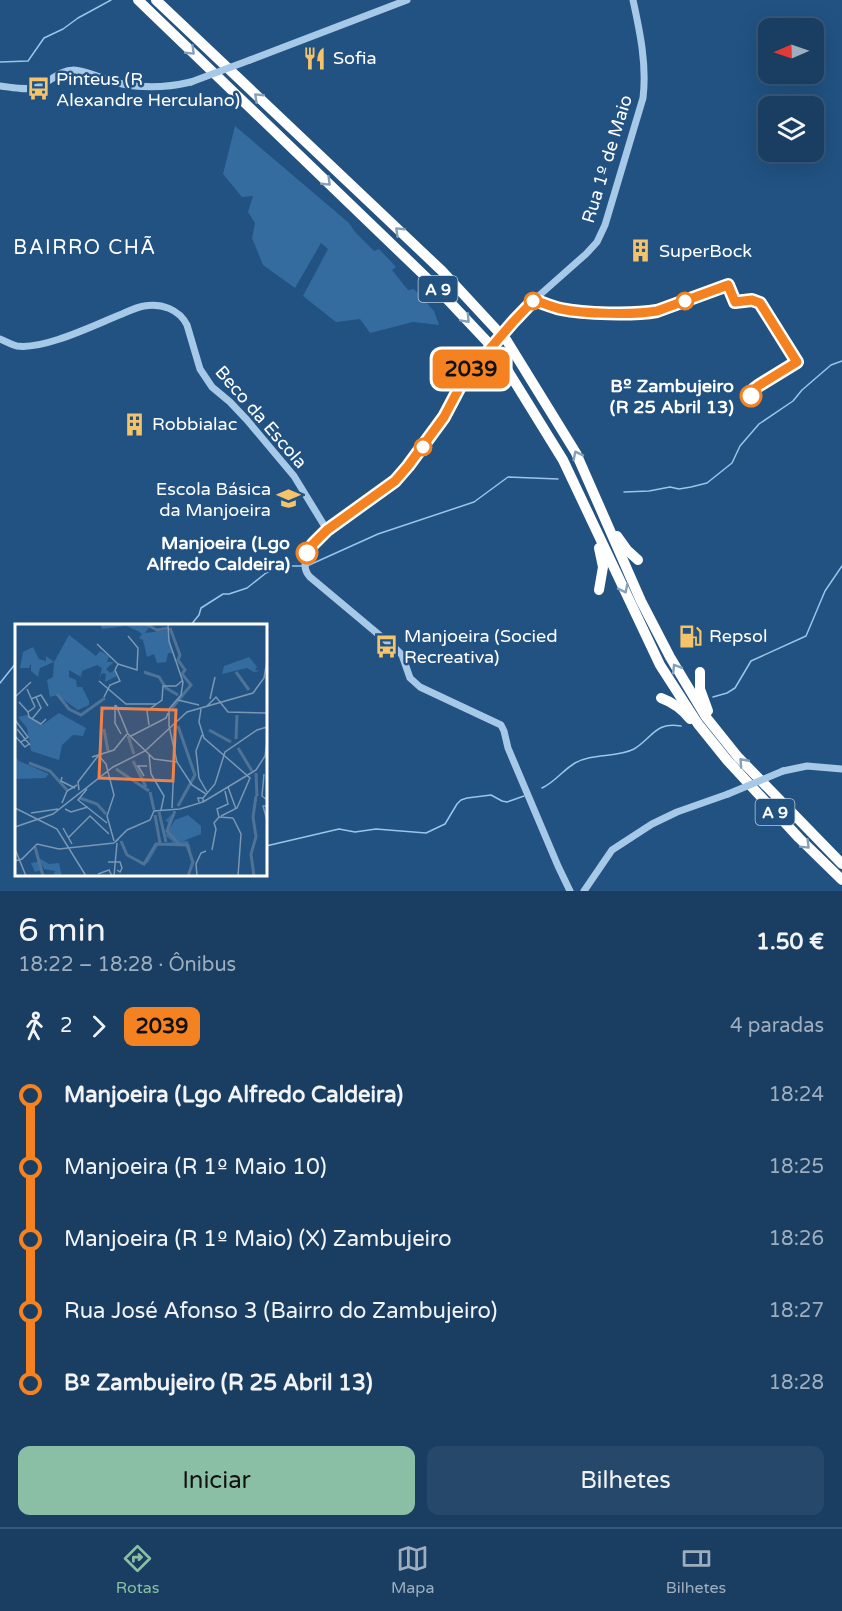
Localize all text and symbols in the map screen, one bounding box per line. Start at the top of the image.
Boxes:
north arrow [758,18,824,84]
map controls [758,18,824,162]
one-way arrow [185,44,195,55]
restaurant icon: Sofia [302,45,328,71]
place label: Sofia [333,47,377,69]
place label: Pinteus (R Alexandre Herculano) [56,68,240,111]
bus stop icon: Pinteus (R Alexandre Herculano) [25,76,51,102]
street label: Rua 1º de Maio [577,92,637,226]
one-way arrow [254,93,264,104]
button: layers [758,96,824,162]
one-way arrow [321,175,331,186]
one-way arrow [396,227,406,238]
district label: BAIRRO CHÃ [13,235,157,260]
building icon: SuperBock [628,238,654,264]
place label: SuperBock [659,240,752,262]
road number: A 9 [418,276,458,302]
unlabelled marker [524,292,542,310]
unlabelled marker [676,292,694,310]
one-way arrow [459,312,470,323]
line badge: 2039 [429,350,513,388]
text: 2039 [445,357,497,382]
street label: Beco da Escola [210,361,312,473]
place label: Bº Zambujeiro (R 25 Abril 13) [610,375,734,418]
marker: Bº Zambujeiro (R 25 Abril 13) [740,385,762,407]
building icon: Robbialac [121,411,147,437]
place label: Robbialac [152,413,237,435]
unlabelled marker [414,438,432,456]
one-way arrow [572,451,584,462]
place label: Escola Básica da Manjoeira [156,478,271,521]
school or university icon: Escola Básica da Manjoeira [276,486,302,512]
place label: Manjoeira (Lgo Alfredo Caldeira) [146,532,290,575]
marker: Manjoeira (Lgo Alfredo Caldeira) [296,542,318,564]
one-way arrow [616,583,628,594]
fuel station icon: Repsol [678,623,704,649]
inset map [15,624,267,876]
place label: Manjoeira (Socied Recreativa) [404,625,558,668]
place label: Repsol [709,625,767,647]
bus stop icon: Manjoeira (Socied Recreativa) [373,633,399,659]
one-way arrow [672,664,684,674]
one-way arrow [739,758,750,768]
road number: A 9 [756,799,794,825]
one-way arrow [799,838,810,849]
text: 6 min [18,911,106,950]
text: 1.50 € [756,929,824,955]
text: 18:22 – 18:28 · Ônibus [18,953,236,977]
icon: walk [18,1010,51,1043]
icon: forward [82,1010,115,1043]
text: 2 [60,1014,73,1038]
text: 2039 [136,1014,188,1039]
text: 4 paradas [730,1014,824,1038]
text: Manjoeira (Lgo Alfredo Caldeira) [64,1082,403,1108]
text: 18:24 [769,1083,824,1107]
text: Manjoeira (R 1º Maio 10) [64,1154,327,1180]
text: 18:25 [769,1155,824,1179]
text: Manjoeira (R 1º Maio) (X) Zambujeiro [64,1226,452,1252]
text: 18:26 [769,1227,824,1251]
text: Rua José Afonso 3 (Bairro do Zambujeiro) [64,1298,497,1324]
text: 18:27 [769,1299,824,1323]
text: Bº Zambujeiro (R 25 Abril 13) [64,1370,373,1396]
text: 18:28 [769,1371,824,1395]
button: Iniciar [18,1446,415,1515]
button: Bilhetes [427,1446,824,1515]
tab: Rotas [116,1542,160,1598]
tab: Mapa [391,1542,434,1598]
tab: Bilhetes [666,1542,726,1598]

